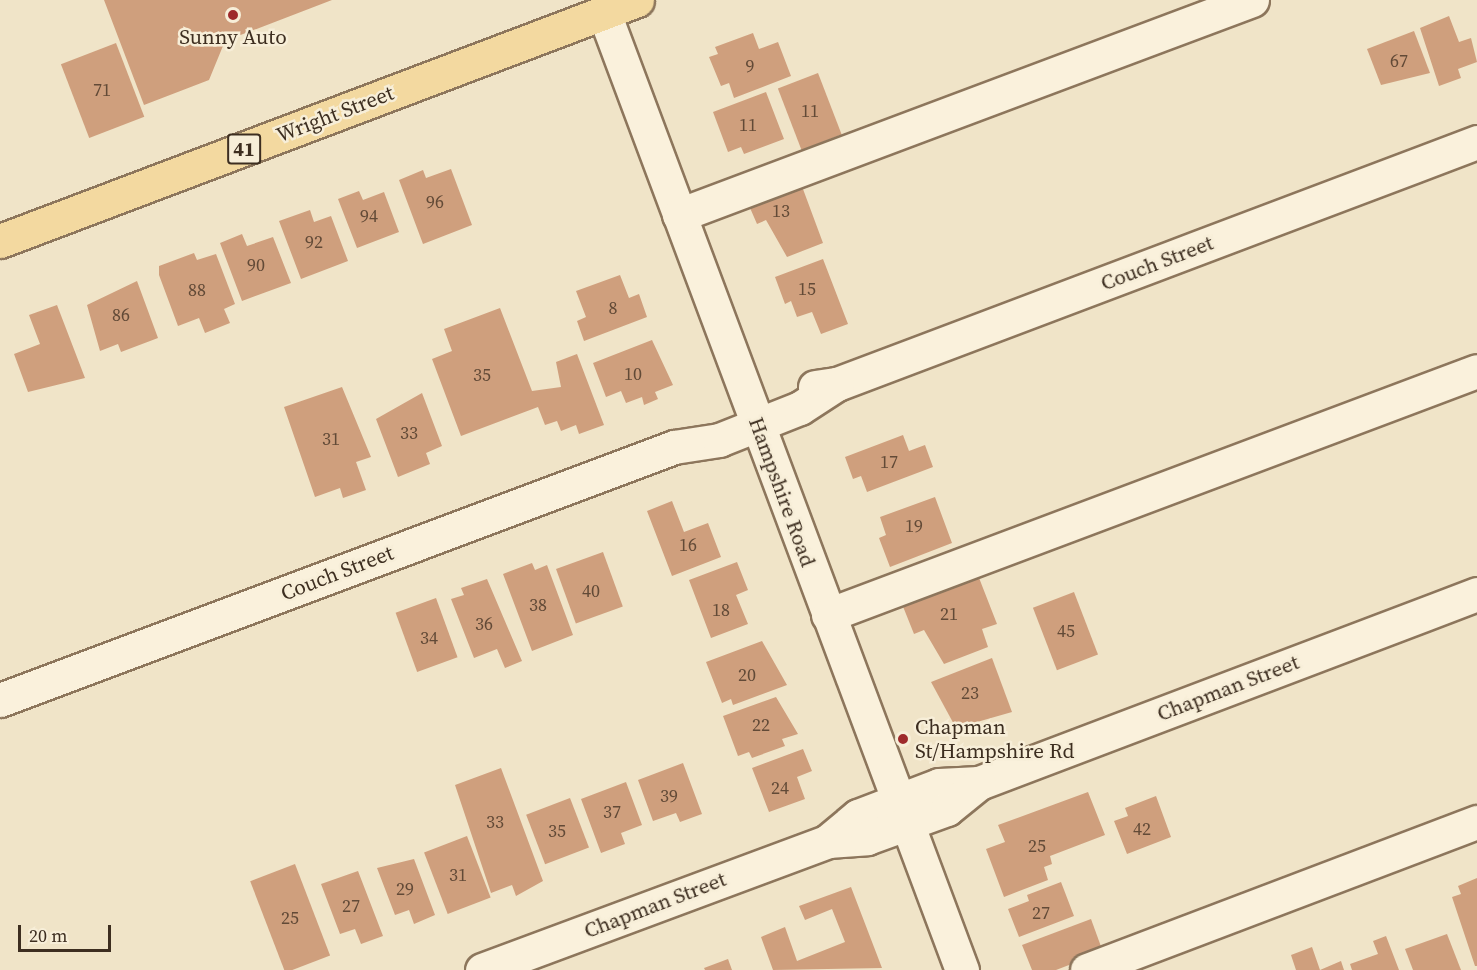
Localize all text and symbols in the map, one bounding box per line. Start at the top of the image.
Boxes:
marker: Sunny Auto [226,8,240,22]
place label: Sunny Auto [179,24,287,50]
house number: 67 [1390,50,1408,72]
house number: 9 [746,55,754,77]
house number: 71 [93,79,111,101]
street label: Wright Street [273,80,397,148]
house number: 11 [801,100,819,122]
house number: 11 [739,114,757,136]
road number: 41 [226,132,262,166]
house number: 96 [426,191,444,213]
house number: 13 [772,200,790,222]
house number: 94 [360,205,378,227]
street label: Couch Street [1097,230,1217,296]
house number: 92 [305,231,323,253]
house number: 90 [247,254,265,276]
house number: 15 [798,278,816,300]
house number: 88 [188,279,206,301]
house number: 8 [609,297,617,319]
house number: 86 [112,304,130,326]
house number: 10 [624,363,642,385]
house number: 35 [473,364,491,386]
street label: Hampshire Road [743,414,821,570]
house number: 33 [400,422,418,444]
house number: 31 [322,428,340,450]
house number: 17 [880,451,898,473]
house number: 19 [905,515,923,537]
house number: 16 [679,534,697,556]
street label: Couch Street [277,540,397,606]
house number: 40 [582,580,600,602]
house number: 38 [529,594,547,616]
house number: 18 [712,599,730,621]
house number: 21 [940,603,958,625]
house number: 36 [475,613,493,635]
house number: 45 [1057,620,1075,642]
house number: 34 [420,627,438,649]
street label: Chapman Street [1154,649,1302,727]
house number: 20 [738,664,756,686]
house number: 23 [961,682,979,704]
house number: 22 [752,714,770,736]
place label: Chapman St/Hampshire Rd [915,714,1074,764]
marker: Chapman St/Hampshire Rd [896,732,910,746]
house number: 24 [771,777,789,799]
house number: 39 [660,785,678,807]
house number: 37 [603,801,621,823]
house number: 33 [486,811,504,833]
house number: 42 [1133,818,1151,840]
house number: 35 [548,820,566,842]
house number: 25 [1028,835,1046,857]
house number: 31 [449,864,467,886]
street label: Chapman Street [581,866,729,944]
house number: 29 [396,878,414,900]
house number: 27 [342,895,360,917]
house number: 27 [1032,902,1050,924]
house number: 25 [281,907,299,929]
scale bar [21,913,114,951]
text: 20 m [29,923,67,948]

